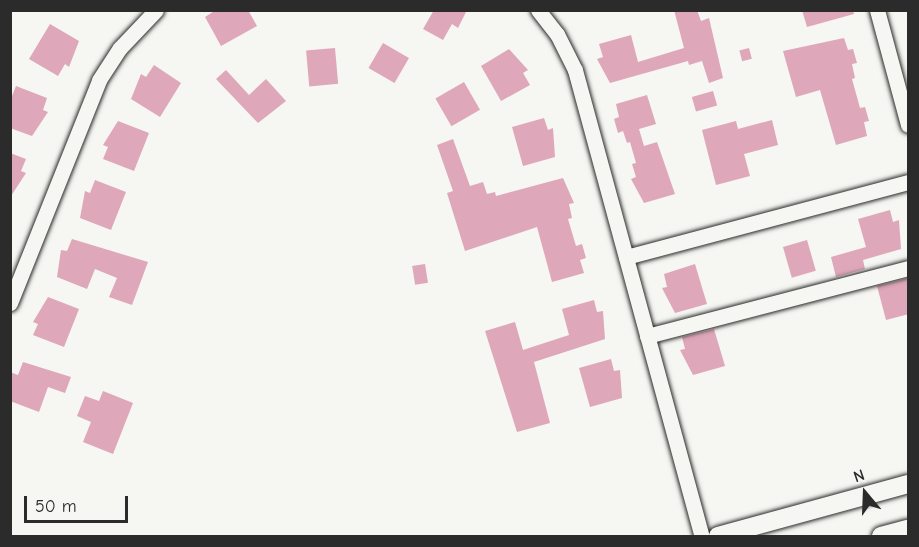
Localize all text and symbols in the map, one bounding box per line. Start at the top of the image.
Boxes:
north arrow [835,463,895,523]
text: N [851,466,867,486]
scale bar [27,484,130,522]
text: 50 m [35,496,77,517]

